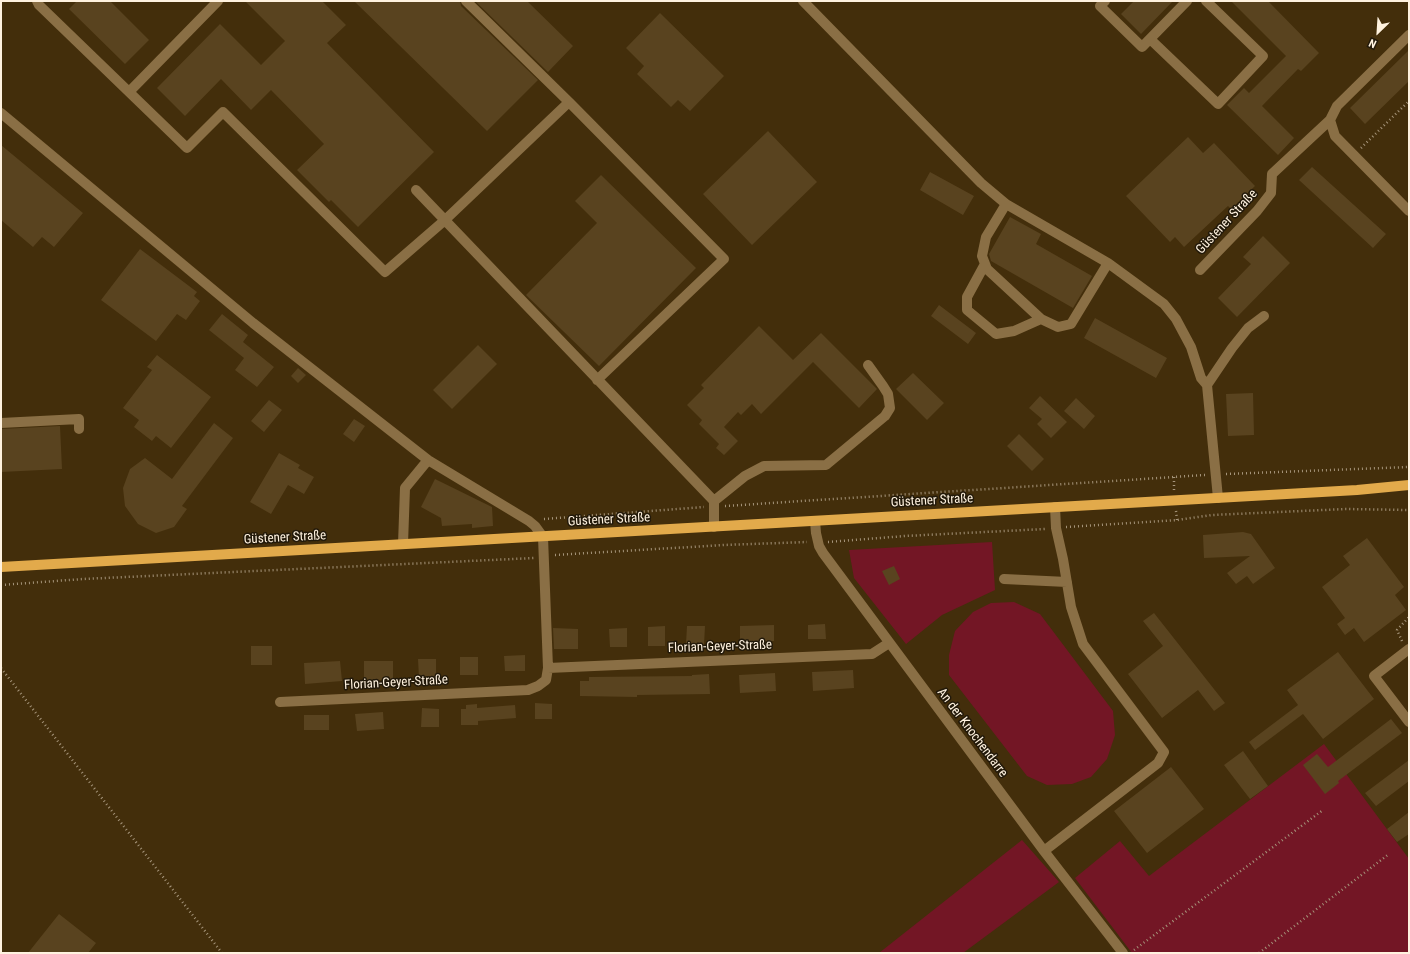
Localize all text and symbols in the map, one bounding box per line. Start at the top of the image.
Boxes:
north arrow [1358,12,1398,52]
text: N [1367,36,1379,51]
street label: Güstener Straße [1193,186,1261,258]
street label: Güstener Straße [890,491,974,511]
street label: Güstener Straße [567,510,651,530]
street label: Güstener Straße [243,528,327,548]
street label: Florian-Geyer-Straße [668,637,772,657]
street label: Florian-Geyer-Straße [344,672,448,694]
street label: An der Knochendarre [933,685,1011,781]

